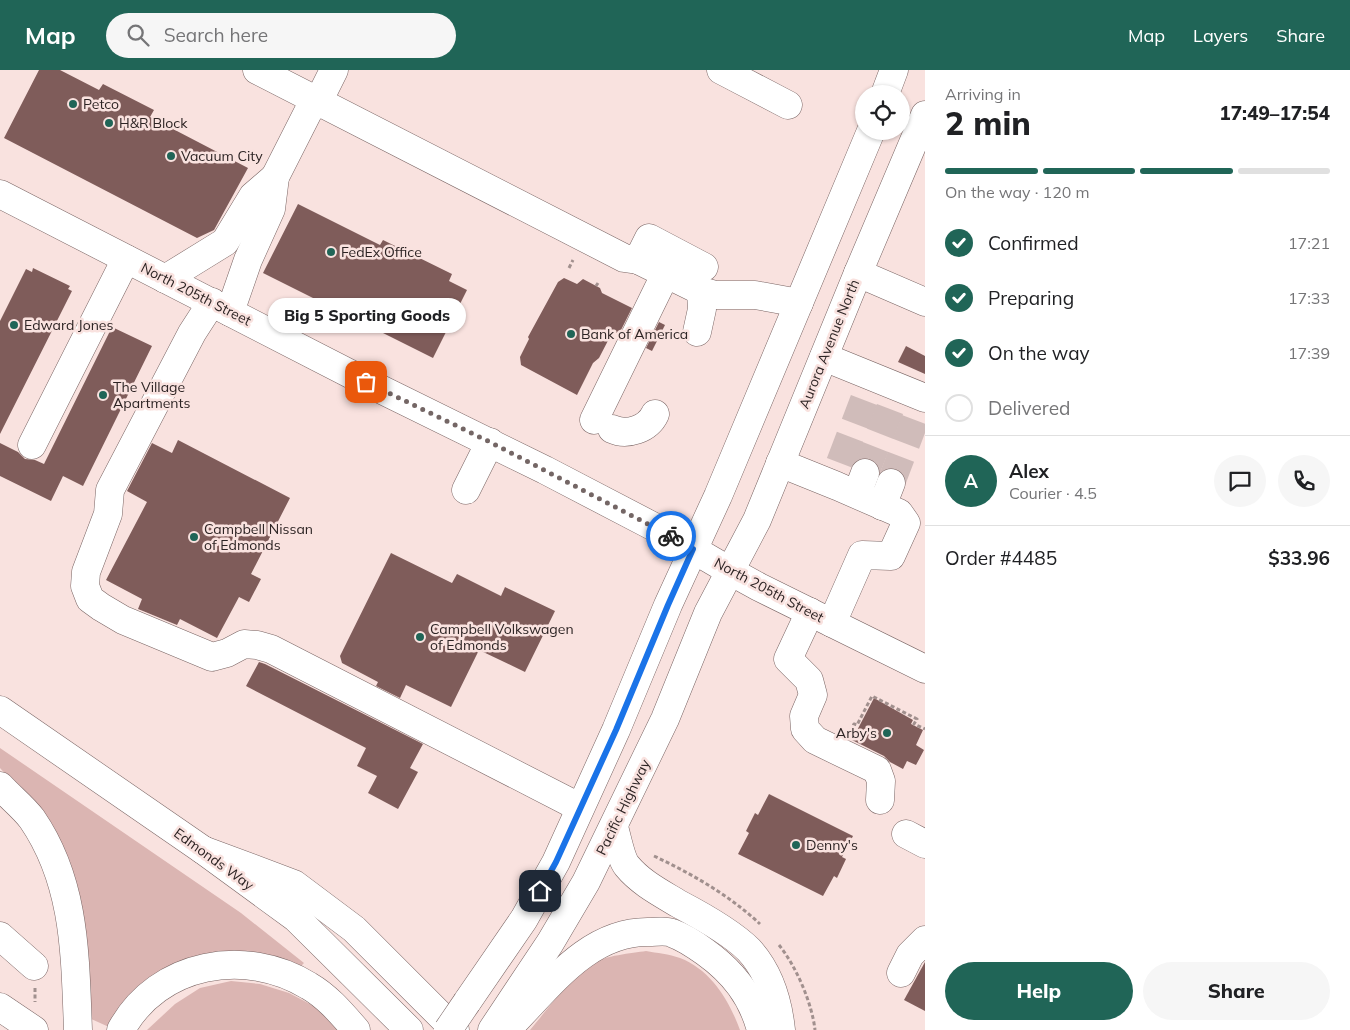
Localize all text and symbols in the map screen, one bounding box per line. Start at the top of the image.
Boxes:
search box [106,13,456,58]
text: Map [25,20,76,50]
icon: search [124,21,152,49]
text: Search here [164,23,268,47]
text: Map [1128,24,1165,47]
text: Layers [1193,24,1248,47]
text: Share [1276,24,1325,47]
text: Arriving in [945,84,1021,104]
map controls [855,85,910,140]
button: locate [855,85,910,140]
place label: Petco [83,95,119,113]
marker: Petco [67,98,79,110]
text: 17:49–17:54 [1219,101,1330,125]
text: 2 min [945,103,1031,143]
place label: H&R Block [119,114,188,132]
marker: H&R Block [103,117,115,129]
place label: Vacuum City [181,147,263,165]
marker: Vacuum City [165,150,177,162]
text: On the way · 120 m [945,182,1090,202]
icon: check [945,229,973,257]
text: Confirmed [988,231,1079,255]
text: 17:21 [1288,233,1330,253]
place label: FedEx Office [341,243,422,261]
marker: FedEx Office [325,246,337,258]
street label: North 205th Street [138,258,254,330]
street label: Aurora Avenue North [795,277,863,411]
icon: check [945,284,973,312]
text: Preparing [988,286,1074,310]
text: 17:33 [1288,288,1330,308]
callout: Big 5 Sporting Goods [267,297,465,332]
text: Big 5 Sporting Goods [284,305,450,325]
place label: Edward Jones [24,316,113,334]
marker: Edward Jones [8,319,20,331]
place label: Bank of America [581,325,688,343]
marker: Bank of America [565,328,577,340]
icon: check [945,339,973,367]
text: On the way [988,341,1090,365]
text: 17:39 [1288,343,1330,363]
pin [345,361,387,403]
icon: bag [352,368,380,396]
place label: The Village Apartments [113,378,190,412]
marker: The Village Apartments [97,389,109,401]
text: Delivered [988,396,1070,420]
button: chat [1214,455,1266,507]
button: phone [1278,455,1330,507]
text: Alex [1009,459,1049,483]
text: A [964,469,978,493]
text: Courier · 4.5 [1009,483,1097,503]
courier [646,511,696,561]
place label: Campbell Nissan of Edmonds [204,520,313,554]
icon: bike [657,522,685,550]
marker: Campbell Nissan of Edmonds [188,531,200,543]
text: Order #4485 [945,546,1057,570]
text: $33.96 [1268,546,1330,570]
street label: North 205th Street [711,554,827,626]
place label: Campbell Volkswagen of Edmonds [430,620,574,654]
marker: Campbell Volkswagen of Edmonds [414,631,426,643]
place label: Arby's [836,724,877,742]
marker: Arby's [881,727,893,739]
street label: Pacific Highway [592,756,654,858]
street label: Edmonds Way [170,824,258,894]
place label: Denny's [806,836,858,854]
marker: Denny's [790,839,802,851]
pin [519,870,561,912]
icon: home [526,877,554,905]
button: Help [945,962,1133,1020]
button: Share [1143,962,1330,1020]

